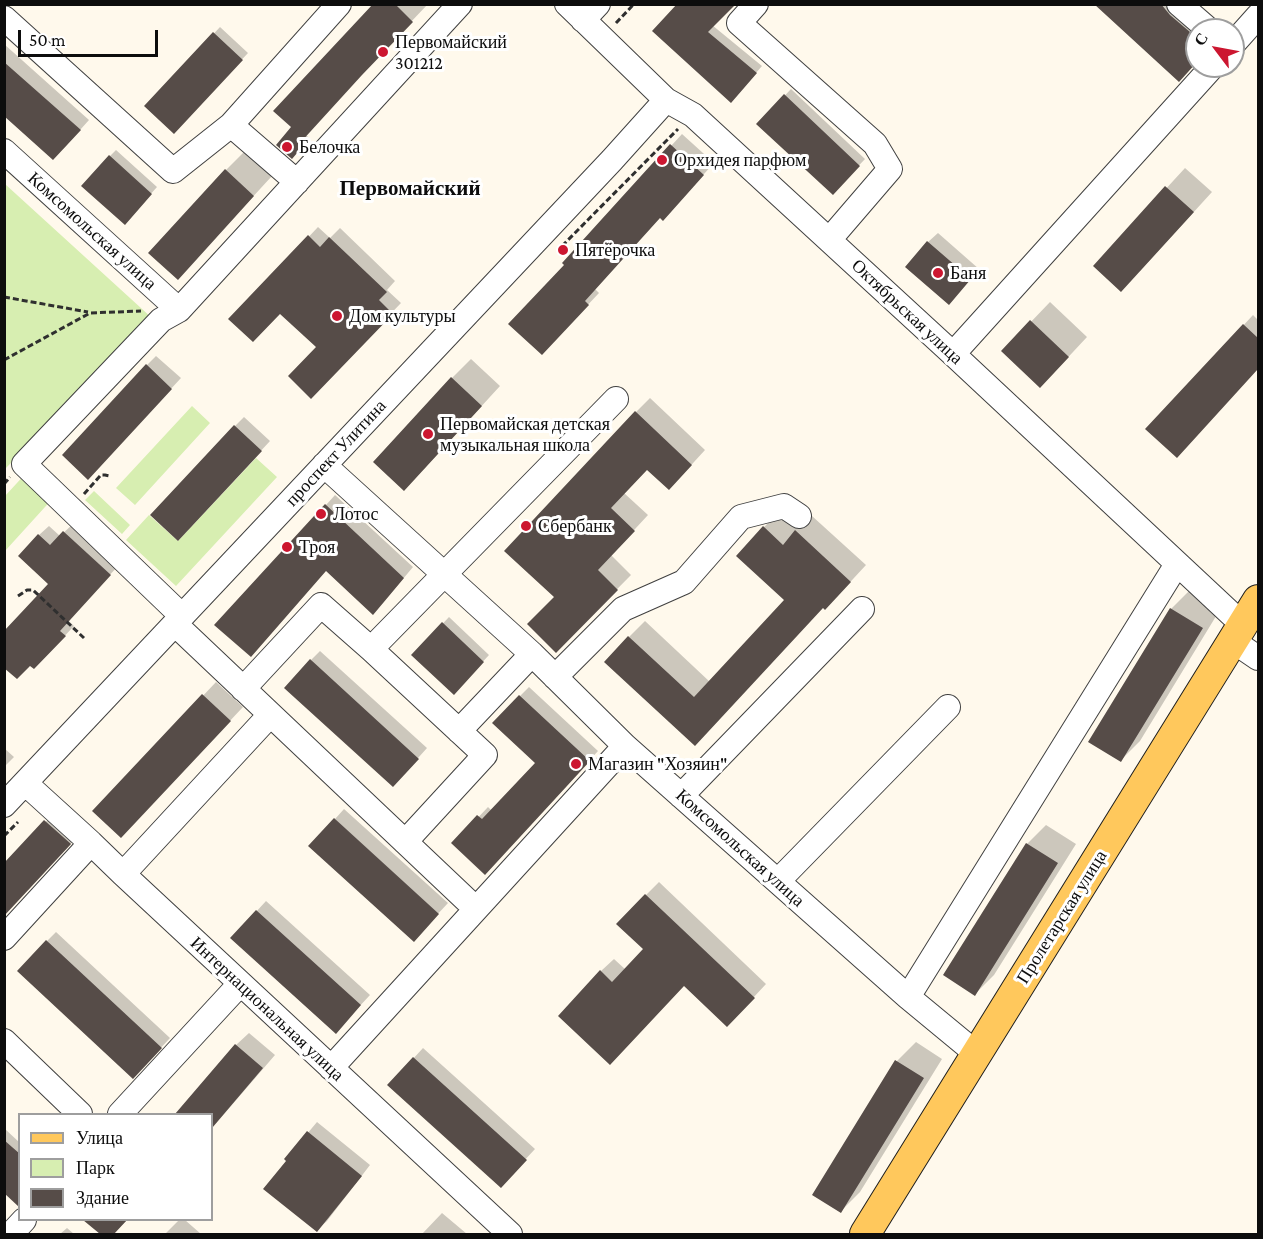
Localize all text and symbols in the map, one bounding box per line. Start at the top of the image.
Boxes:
scale bar [21,18,160,56]
north arrow [1185,18,1245,78]
text: 50 m [29,30,66,50]
text: С [1191,30,1211,49]
place label: Первомайский 301212 [395,31,507,74]
marker: Первомайский 301212 [376,45,390,59]
place label: Белочка [299,136,360,158]
marker: Белочка [280,140,294,154]
place label: Орхидея парфюм [674,149,806,171]
marker: Орхидея парфюм [655,153,669,167]
street label: Комсомольская улица [23,168,161,294]
district label: Первомайский [339,176,481,202]
place label: Пятёрочка [575,239,655,261]
marker: Пятёрочка [556,243,570,257]
street label: Октябрьская улица [847,255,967,369]
place label: Баня [950,262,986,284]
marker: Баня [931,266,945,280]
place label: Дом культуры [349,305,456,327]
marker: Дом культуры [330,309,344,323]
street label: проспект Улитина [281,395,391,511]
place label: Первомайская детская музыкальная школа [440,413,610,456]
marker: Первомайская детская музыкальная школа [421,427,435,441]
place label: Лотос [333,503,379,525]
marker: Лотос [314,507,328,521]
place label: Сбербанк [538,515,612,537]
marker: Сбербанк [519,519,533,533]
place label: Троя [299,536,335,558]
marker: Троя [280,540,294,554]
place label: Магазин "Хозяин" [588,753,727,775]
marker: Магазин "Хозяин" [569,757,583,771]
street label: Комсомольская улица [671,785,809,911]
street label: Пролетарская улица [1012,846,1112,988]
street label: Интернациональная улица [186,932,348,1086]
legend [18,1113,213,1221]
text: Улица [76,1128,123,1148]
text: Парк [76,1158,115,1178]
text: Здание [76,1188,129,1208]

